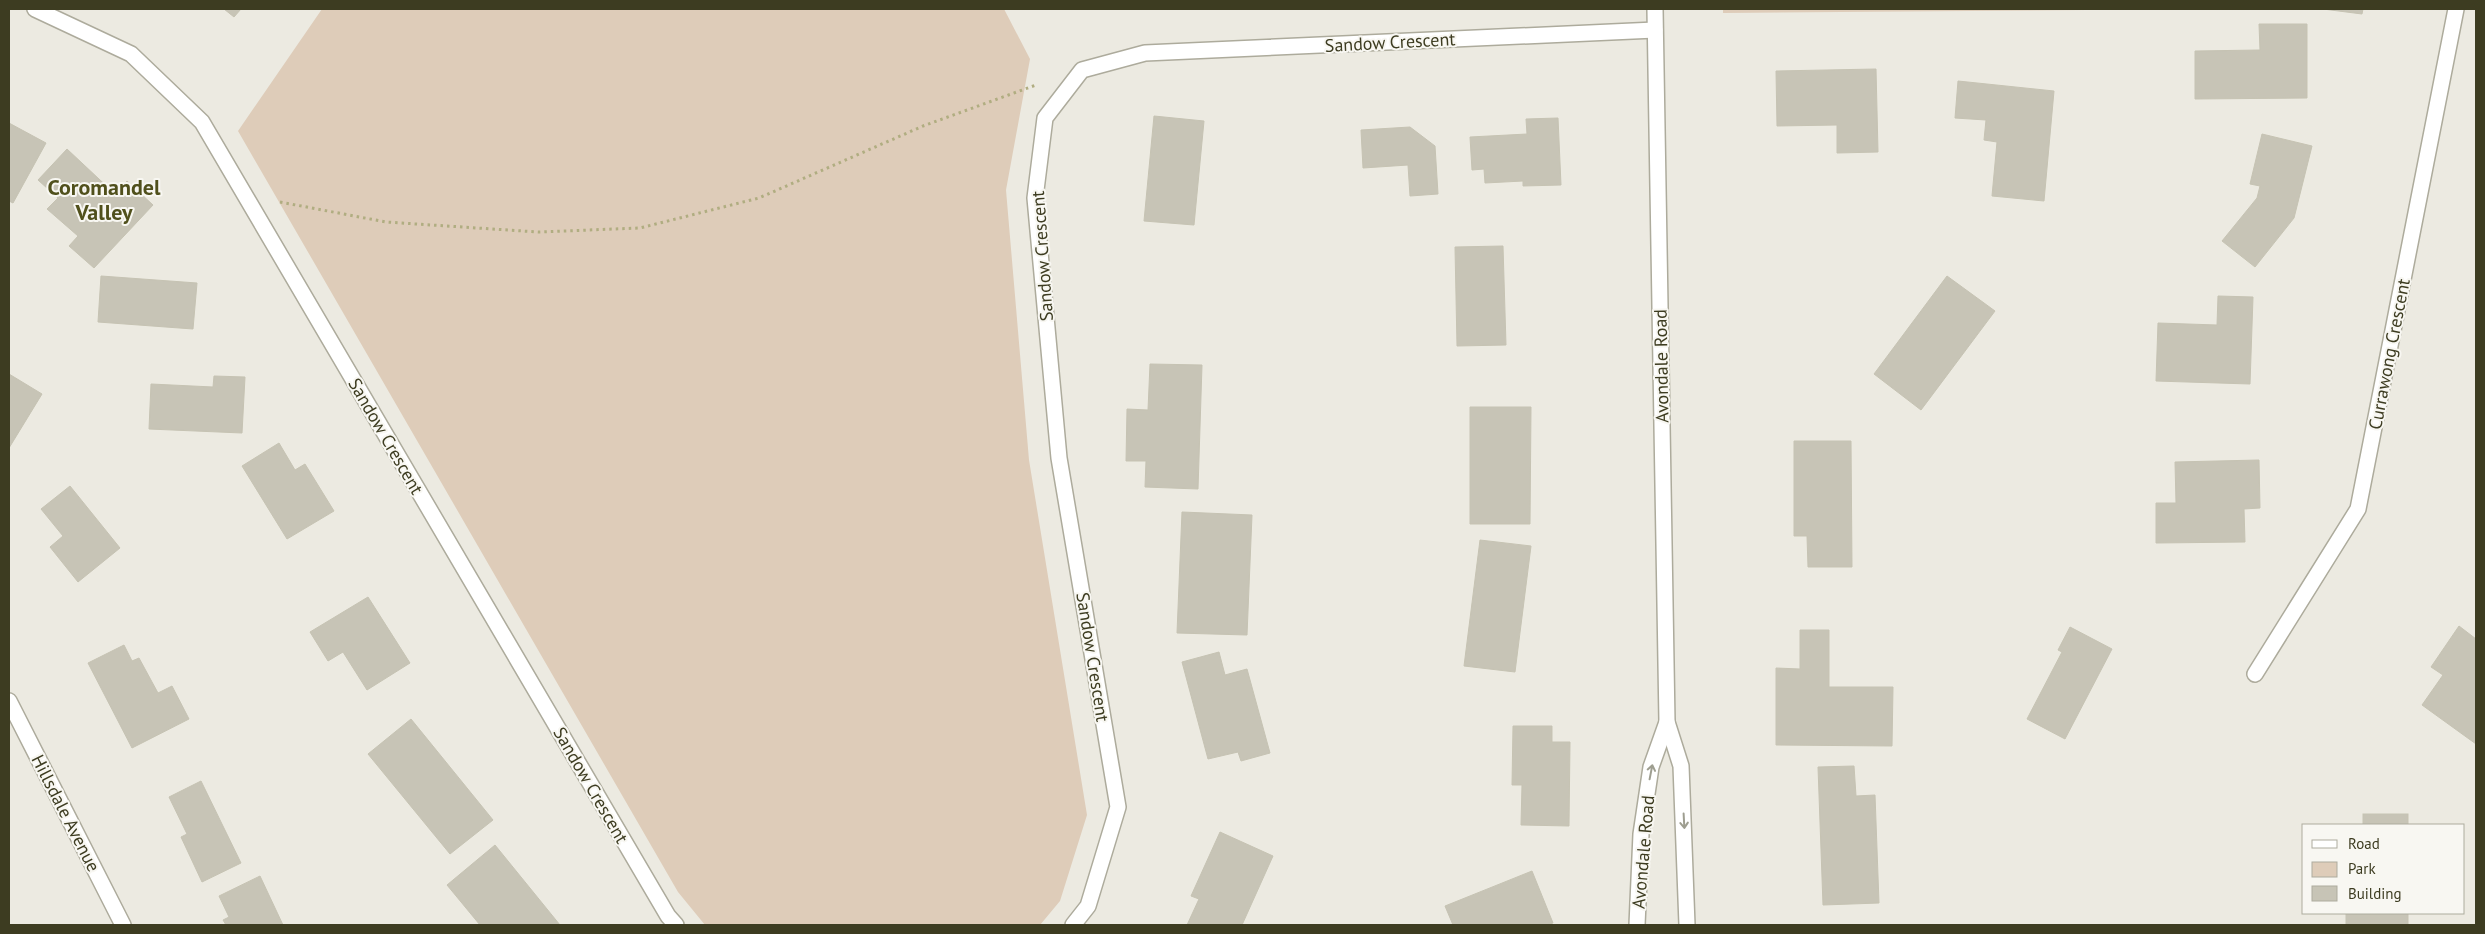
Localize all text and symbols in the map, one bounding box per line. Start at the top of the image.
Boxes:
street label: Sandow Crescent [1324,27,1456,57]
district label: Coromandel Valley [48,173,161,226]
street label: Sandow Crescent [1026,190,1058,322]
street label: Currawong Crescent [2363,276,2415,432]
street label: Avondale Road [1649,309,1673,423]
street label: Sandow Crescent [343,374,429,498]
street label: Sandow Crescent [1071,591,1115,723]
street label: Sandow Crescent [548,723,634,847]
street label: Hillsdale Avenue [27,751,105,875]
one-way arrow [1646,765,1656,781]
street label: Avondale Road [1627,794,1659,910]
one-way arrow [1680,813,1689,829]
legend [2302,824,2465,914]
text: Road [2348,834,2380,853]
text: Park [2348,859,2376,878]
text: Building [2348,884,2402,903]

